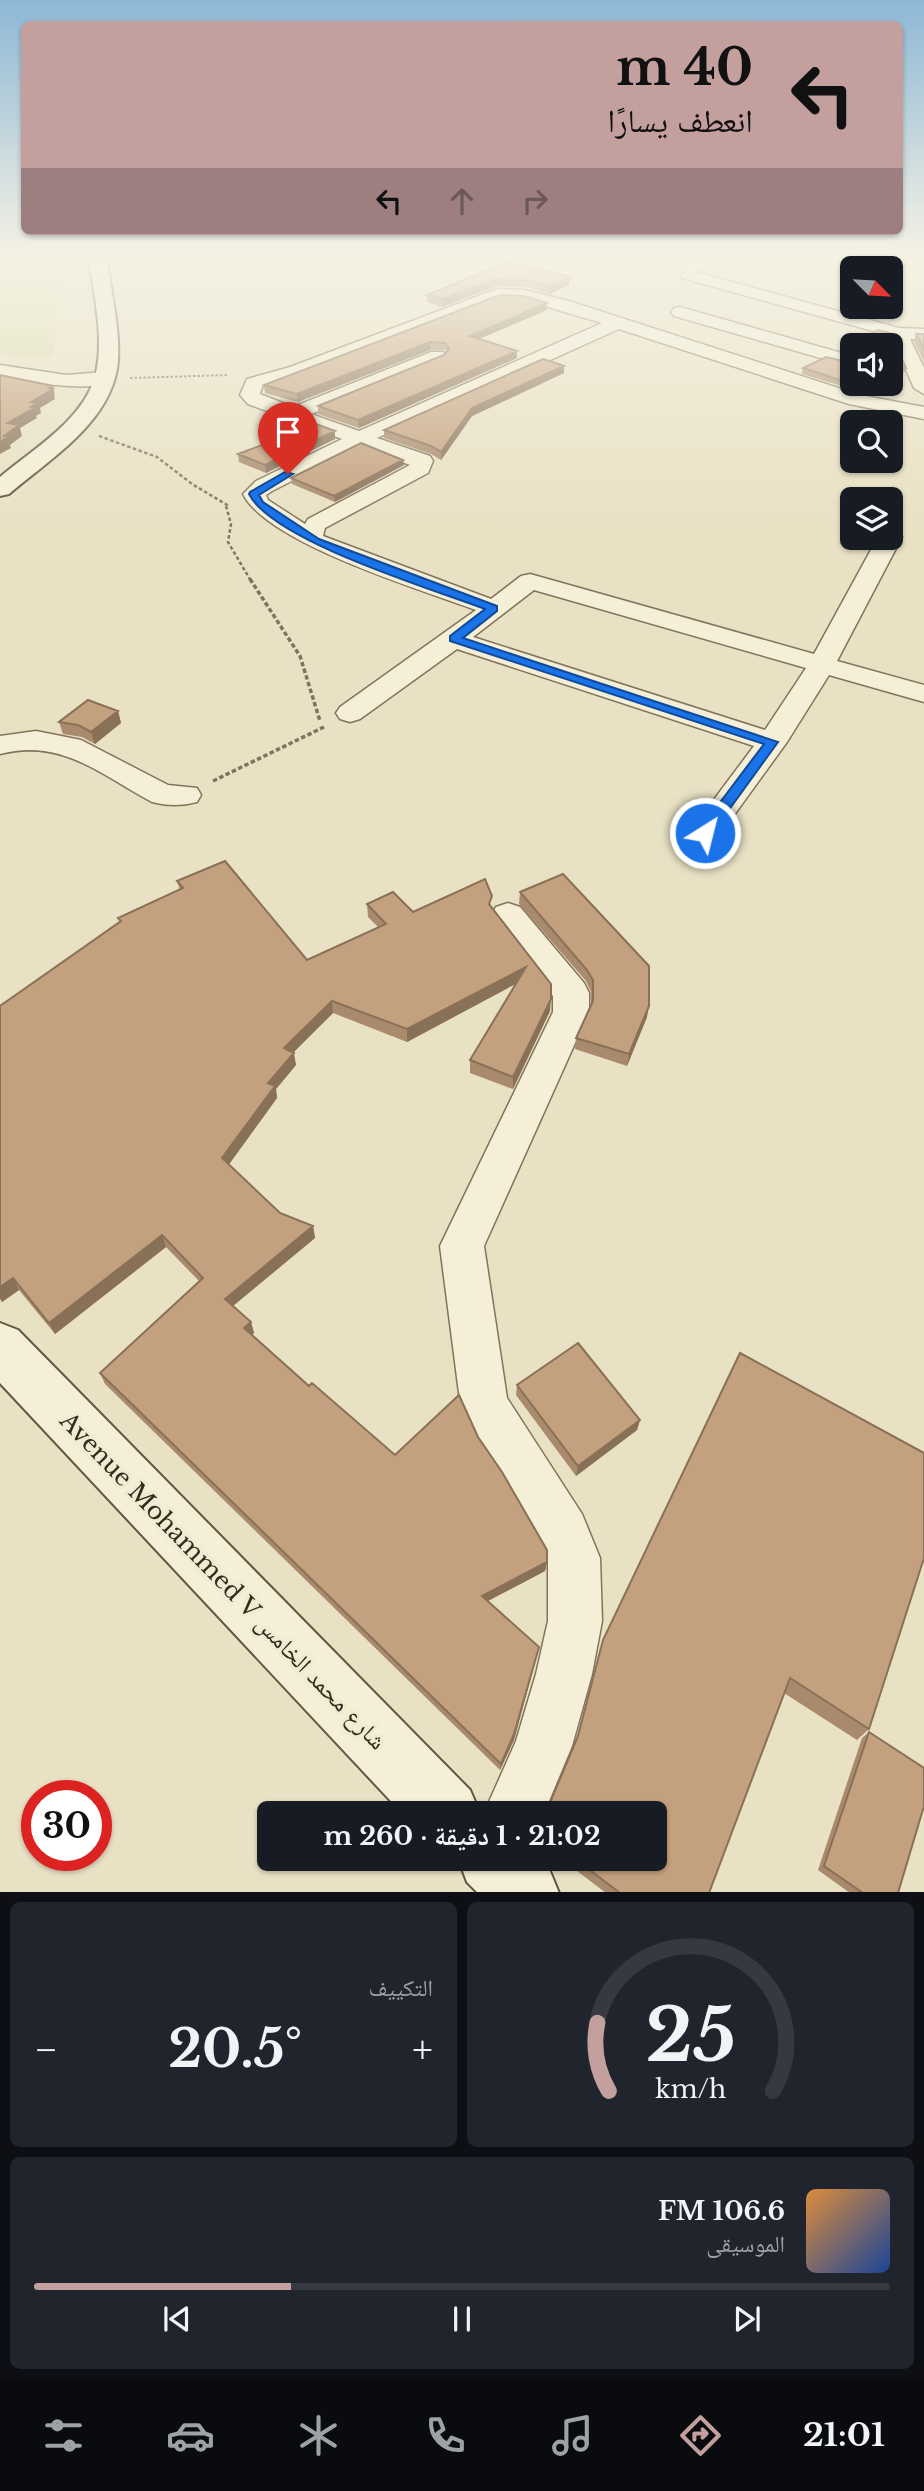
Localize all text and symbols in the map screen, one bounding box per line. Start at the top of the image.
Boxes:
text: 40 m [616,37,753,98]
icon: left [777,49,868,140]
text: انعطف يسارًا [608,101,753,141]
icon: left [370,182,408,220]
icon: ahead [443,182,481,220]
icon: right [516,182,554,220]
north arrow [840,256,903,318]
map controls [840,256,903,550]
button: sound [840,333,903,396]
pin [258,402,318,474]
button: search [840,410,903,473]
icon: arrive [269,413,307,451]
button: layers [840,487,903,550]
position arrow [668,796,742,870]
street label: Avenue Mohammed V شارع محمد الخامس [53,1405,393,1756]
speed limit sign: 30 [21,1780,112,1871]
text: 21:02 · 1 دقيقة · 260 m [323,1820,601,1852]
text: التكييف [368,1974,433,2002]
text: 25 [645,1990,736,2081]
text: 20.5° [168,2017,302,2081]
text: − [34,2026,58,2073]
text: + [412,2026,433,2073]
text: km/h [655,2073,726,2104]
text: 106.6 FM [658,2195,785,2227]
text: الموسيقى [706,2230,785,2258]
icon: previous [158,2300,196,2338]
icon: pause [443,2300,481,2338]
icon: next [728,2300,766,2338]
icon: filters [39,2411,88,2460]
icon: car [166,2411,215,2460]
icon: climate [294,2411,343,2460]
icon: phone [421,2411,470,2460]
icon: music [548,2411,597,2460]
icon: directions [676,2411,725,2460]
text: 21:01 [803,2415,885,2455]

